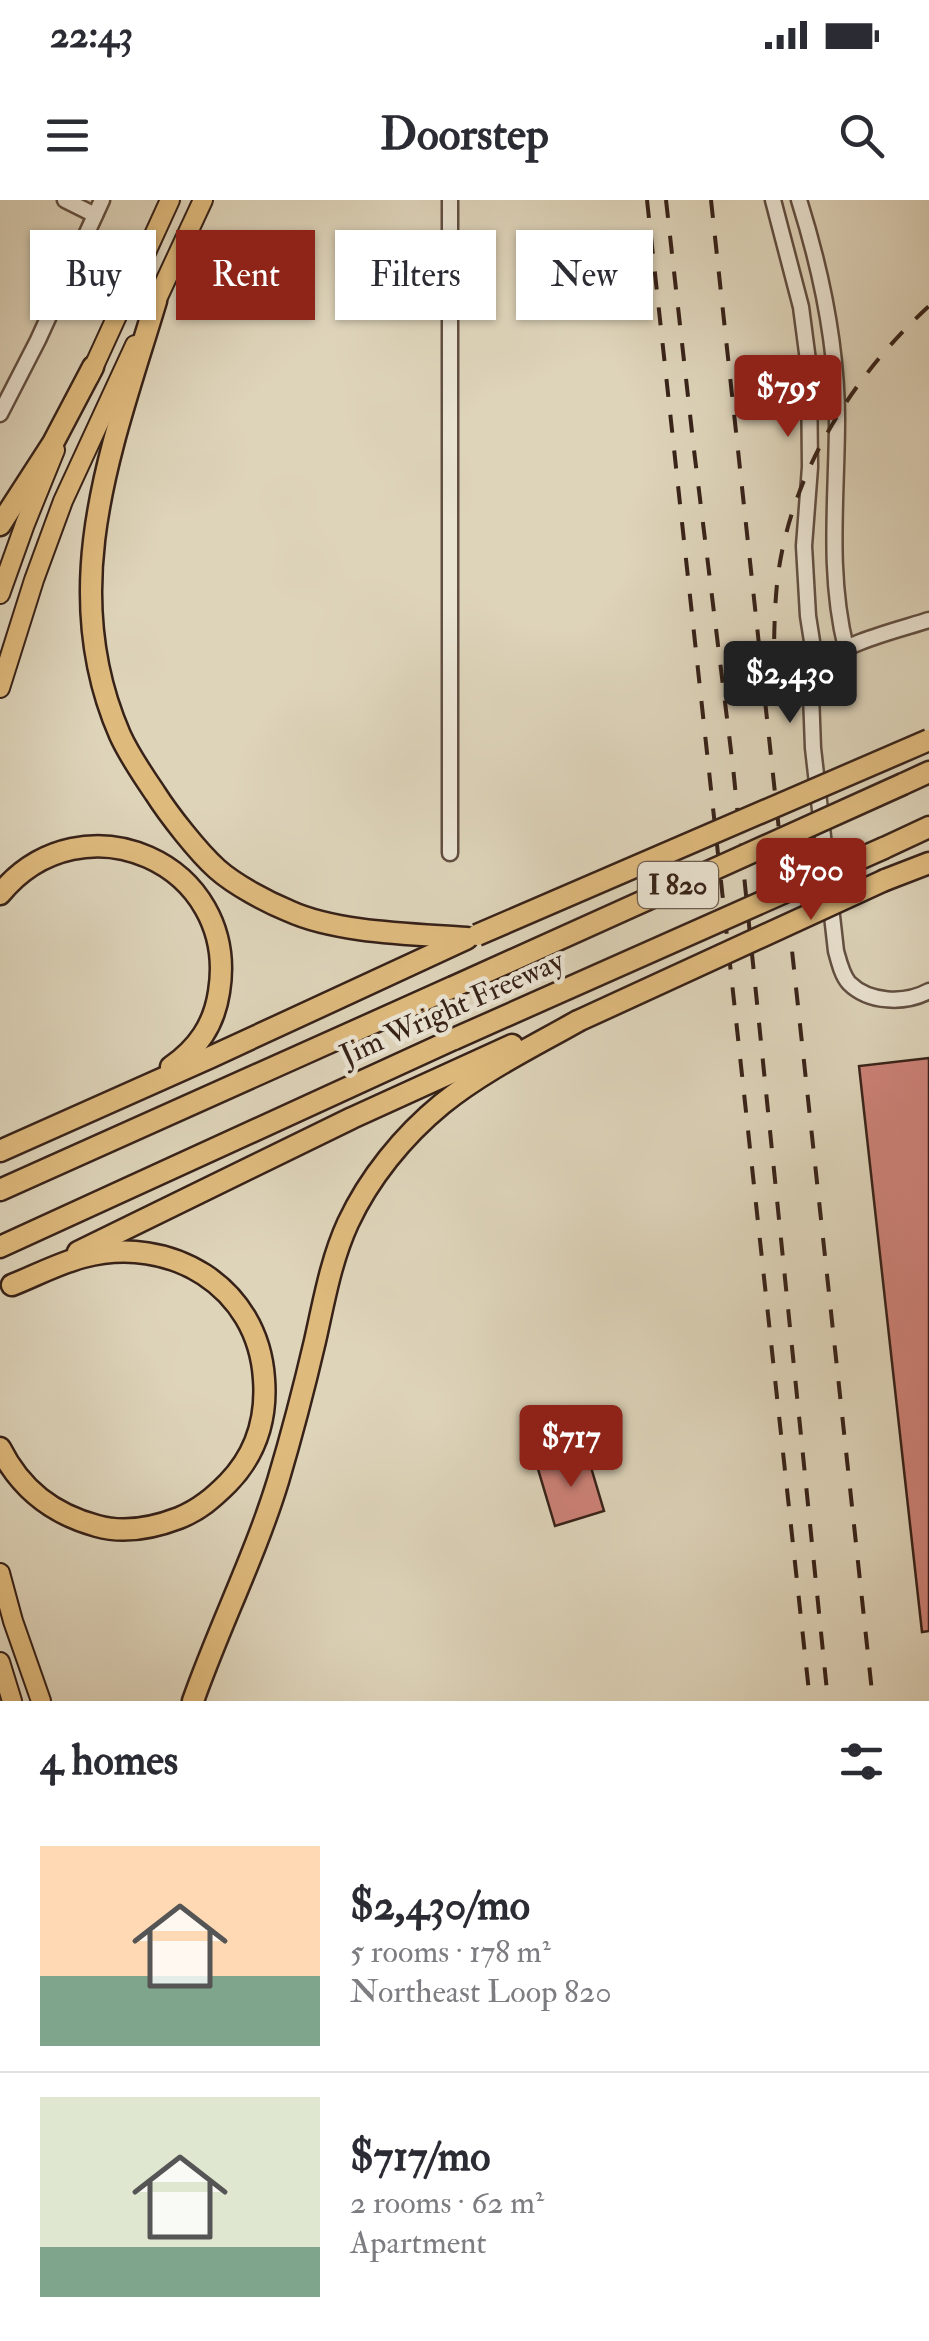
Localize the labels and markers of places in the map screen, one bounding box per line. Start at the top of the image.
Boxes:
pin: $795 [729,355,847,440]
pin: $2,430 [709,641,871,726]
pin: $700 [752,838,870,923]
pin: $717 [512,1405,630,1490]

